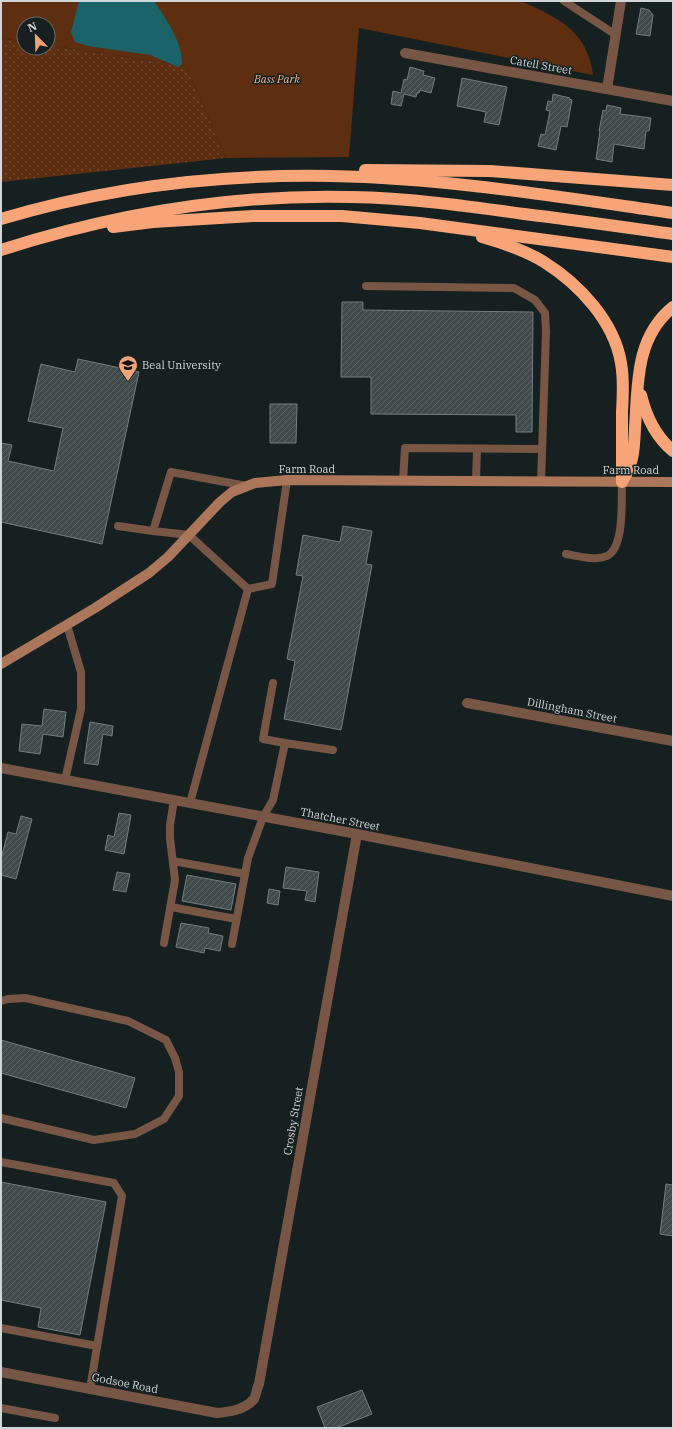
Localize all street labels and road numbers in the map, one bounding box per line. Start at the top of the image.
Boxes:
street label: Catell Street [509,53,573,77]
street label: Farm Road [279,462,336,476]
street label: Farm Road [603,463,660,477]
street label: Dillingham Street [526,694,618,726]
street label: Thatcher Street [299,804,381,834]
street label: Crosby Street [280,1086,306,1156]
street label: Godsoe Road [91,1370,160,1396]

